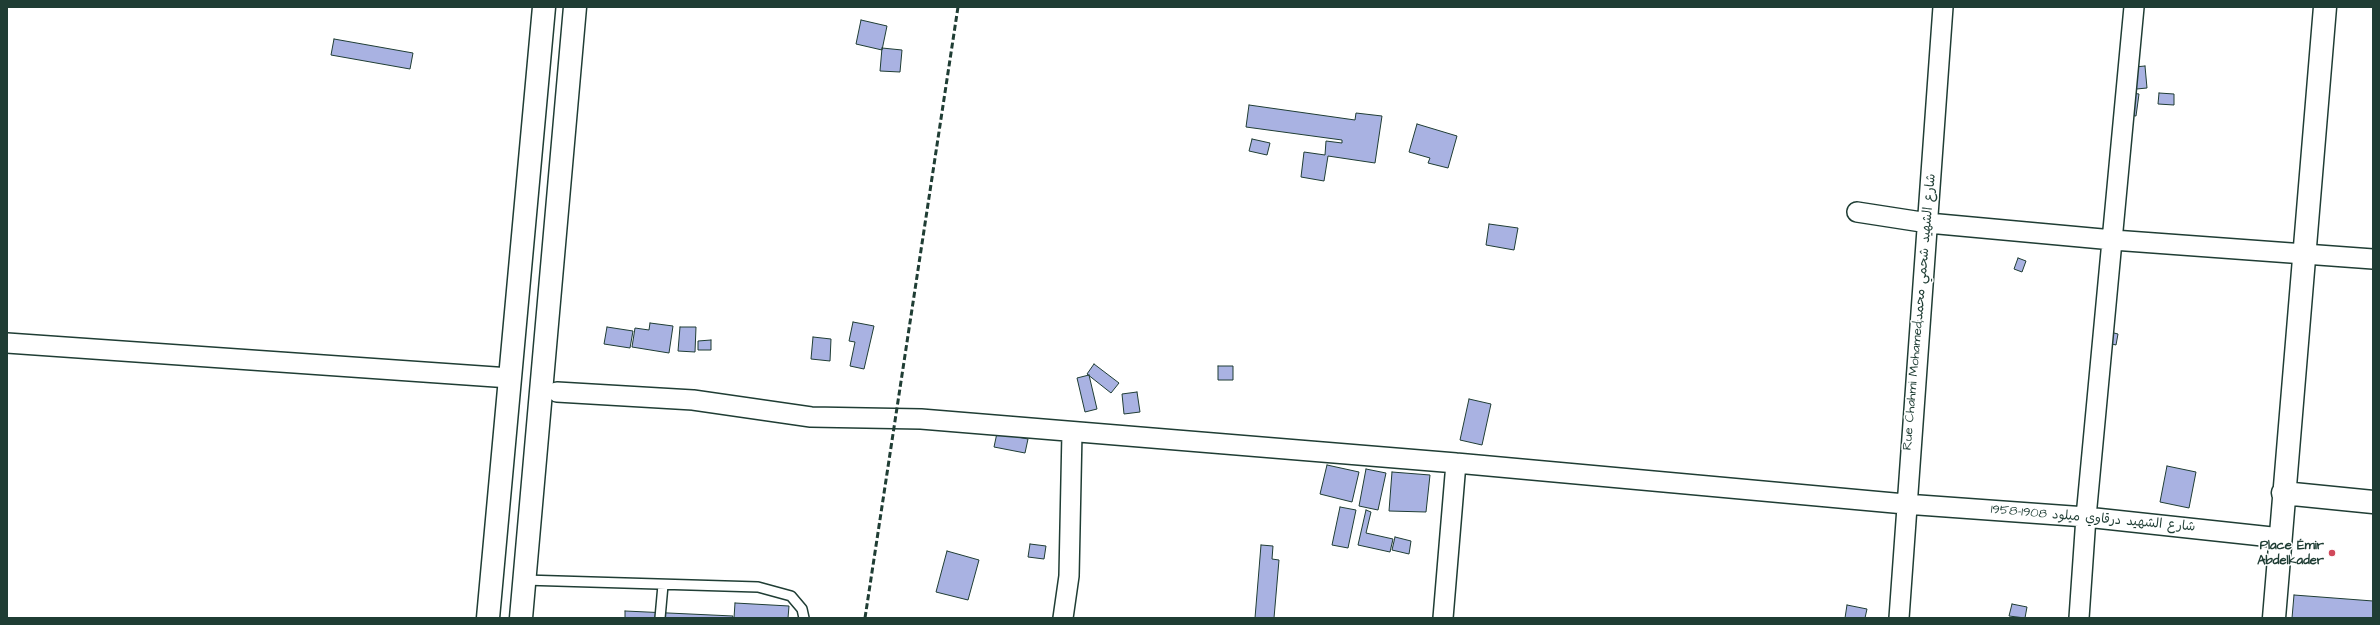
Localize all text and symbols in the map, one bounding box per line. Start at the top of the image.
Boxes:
street label: Rue Chahmi Mohamed;شارع الشهيد شحمي محمد [1900,173,1940,451]
street label: شارع الشهيد درقاوي ميلود 1908-1958 [1990,502,2196,536]
place label: Place Émir Abdelkader [2257,538,2324,569]
marker: Place Émir Abdelkader [2327,548,2337,558]

